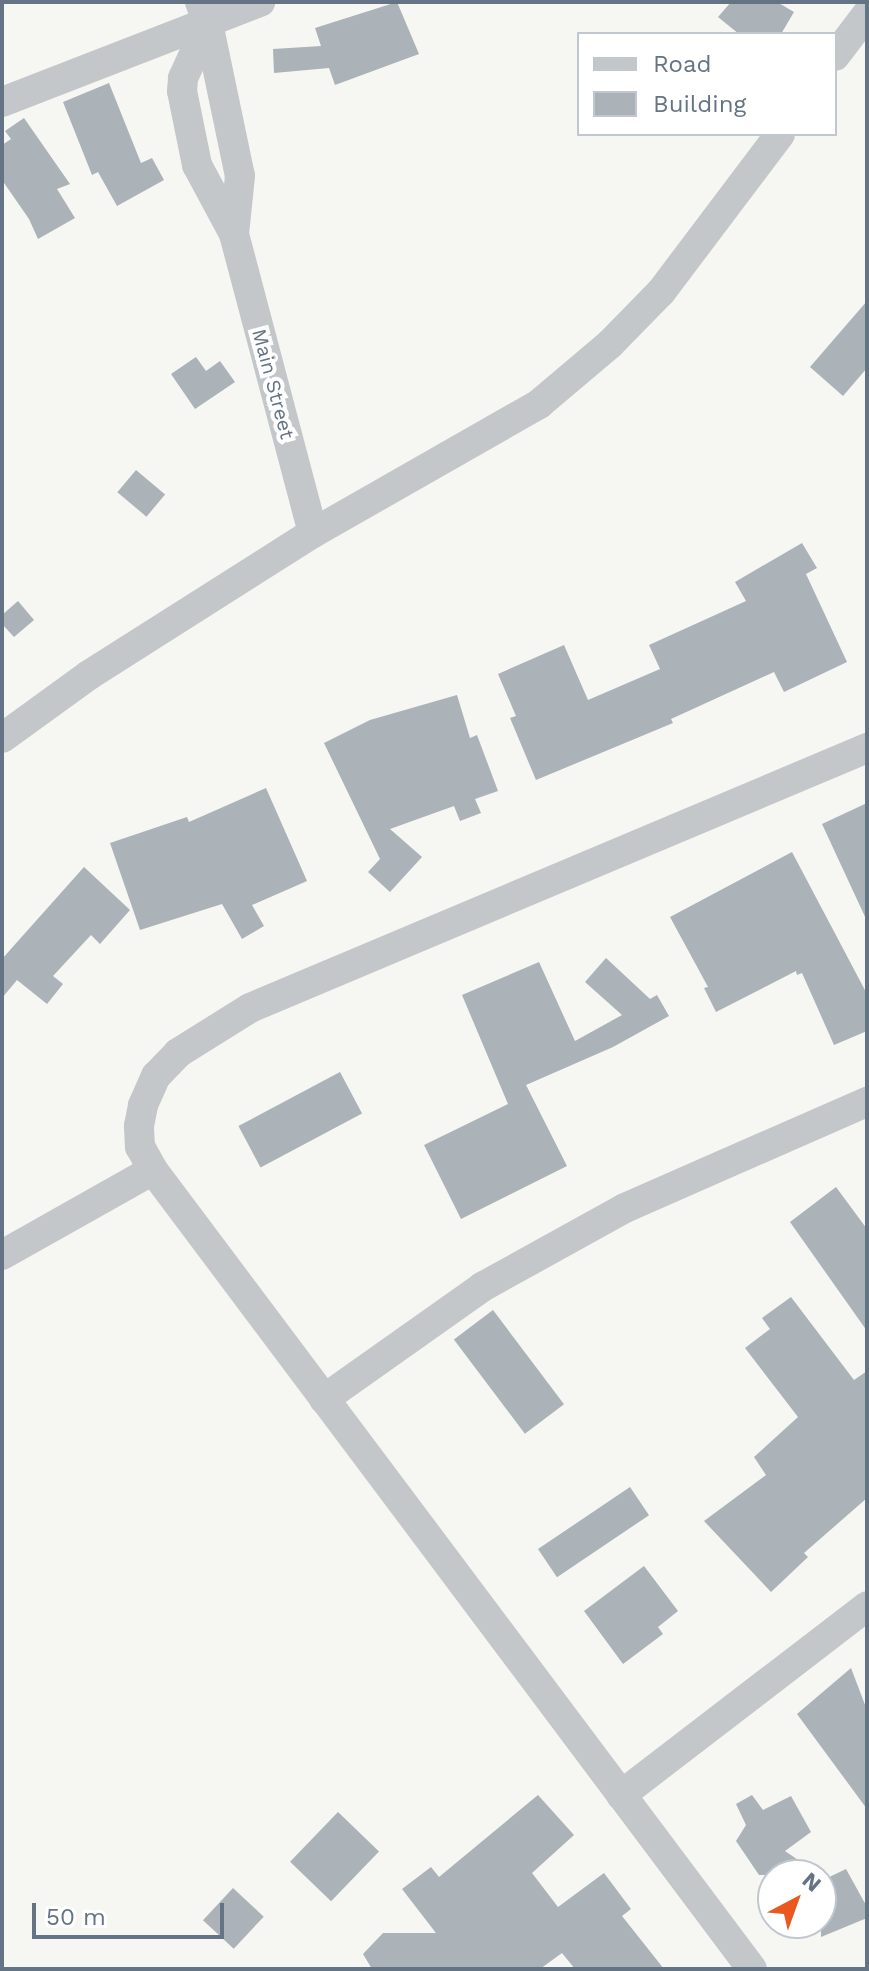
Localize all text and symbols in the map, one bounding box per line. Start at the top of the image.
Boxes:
legend [577,32,837,136]
text: Road [653,50,712,78]
text: Building [653,90,746,118]
street label: Main Street [247,326,299,442]
north arrow [757,1859,837,1939]
text: N [797,1867,826,1897]
scale bar [36,1887,228,1937]
text: 50 m [46,1903,106,1931]

